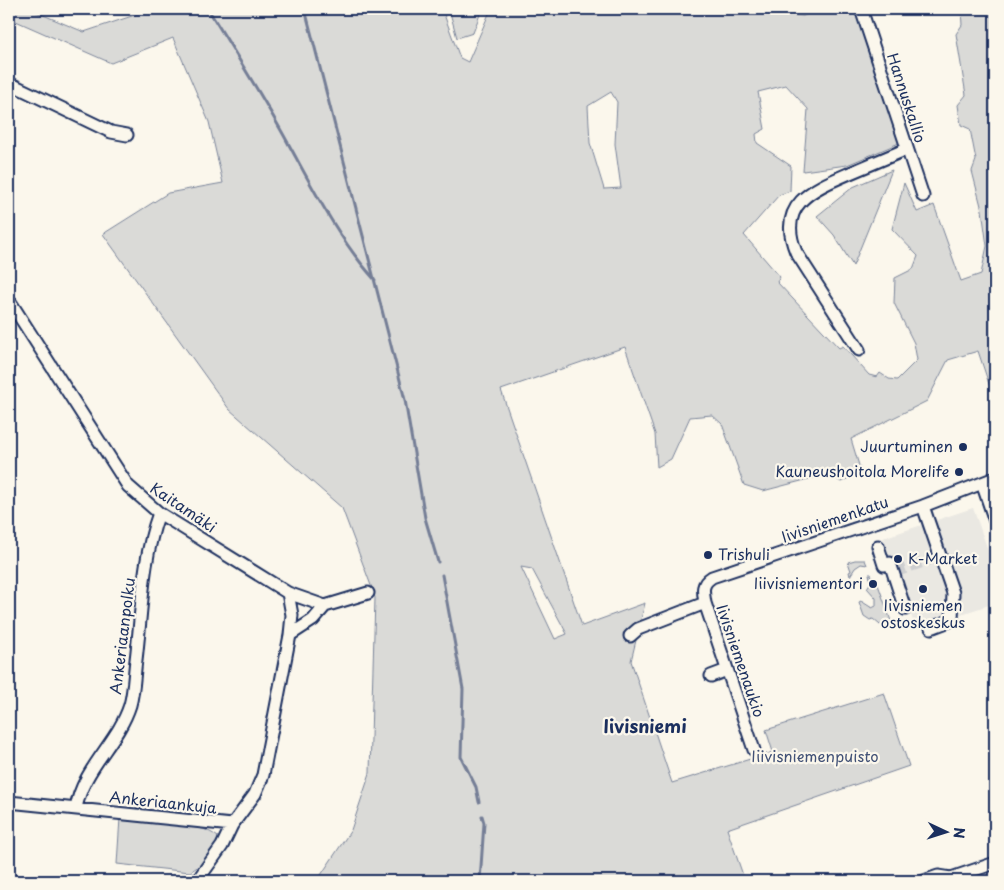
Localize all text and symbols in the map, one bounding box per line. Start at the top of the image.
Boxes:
street label: Hannuskallio [882,50,933,145]
place label: Juurtuminen [860,434,953,457]
marker: Juurtuminen [957,441,969,453]
place label: Kauneushoitola Morelife [775,459,949,482]
marker: Kauneushoitola Morelife [953,466,965,478]
street label: Kaitamäki [146,476,222,538]
street label: Iivisniemenkatu [778,489,891,548]
place label: Trishuli [718,542,770,565]
place label: K-Market [908,546,977,569]
marker: Trishuli [702,549,714,561]
marker: K-Market [892,553,904,565]
place label: Iiivisniementori [754,571,863,594]
street label: Ankeriaanpolku [103,576,140,696]
marker: Iiivisniementori [867,578,879,590]
marker: Iivisniemen ostoskeskus [917,583,929,595]
place label: Iivisniemen ostoskeskus [881,593,965,633]
street label: Iivisniemenaukio [711,601,772,720]
district label: Iivisniemi [603,712,687,739]
park label: Iiivisniemenpuisto [751,744,879,767]
street label: Ankeriaankuja [108,784,219,819]
north arrow [922,808,972,858]
text: N [949,827,970,839]

